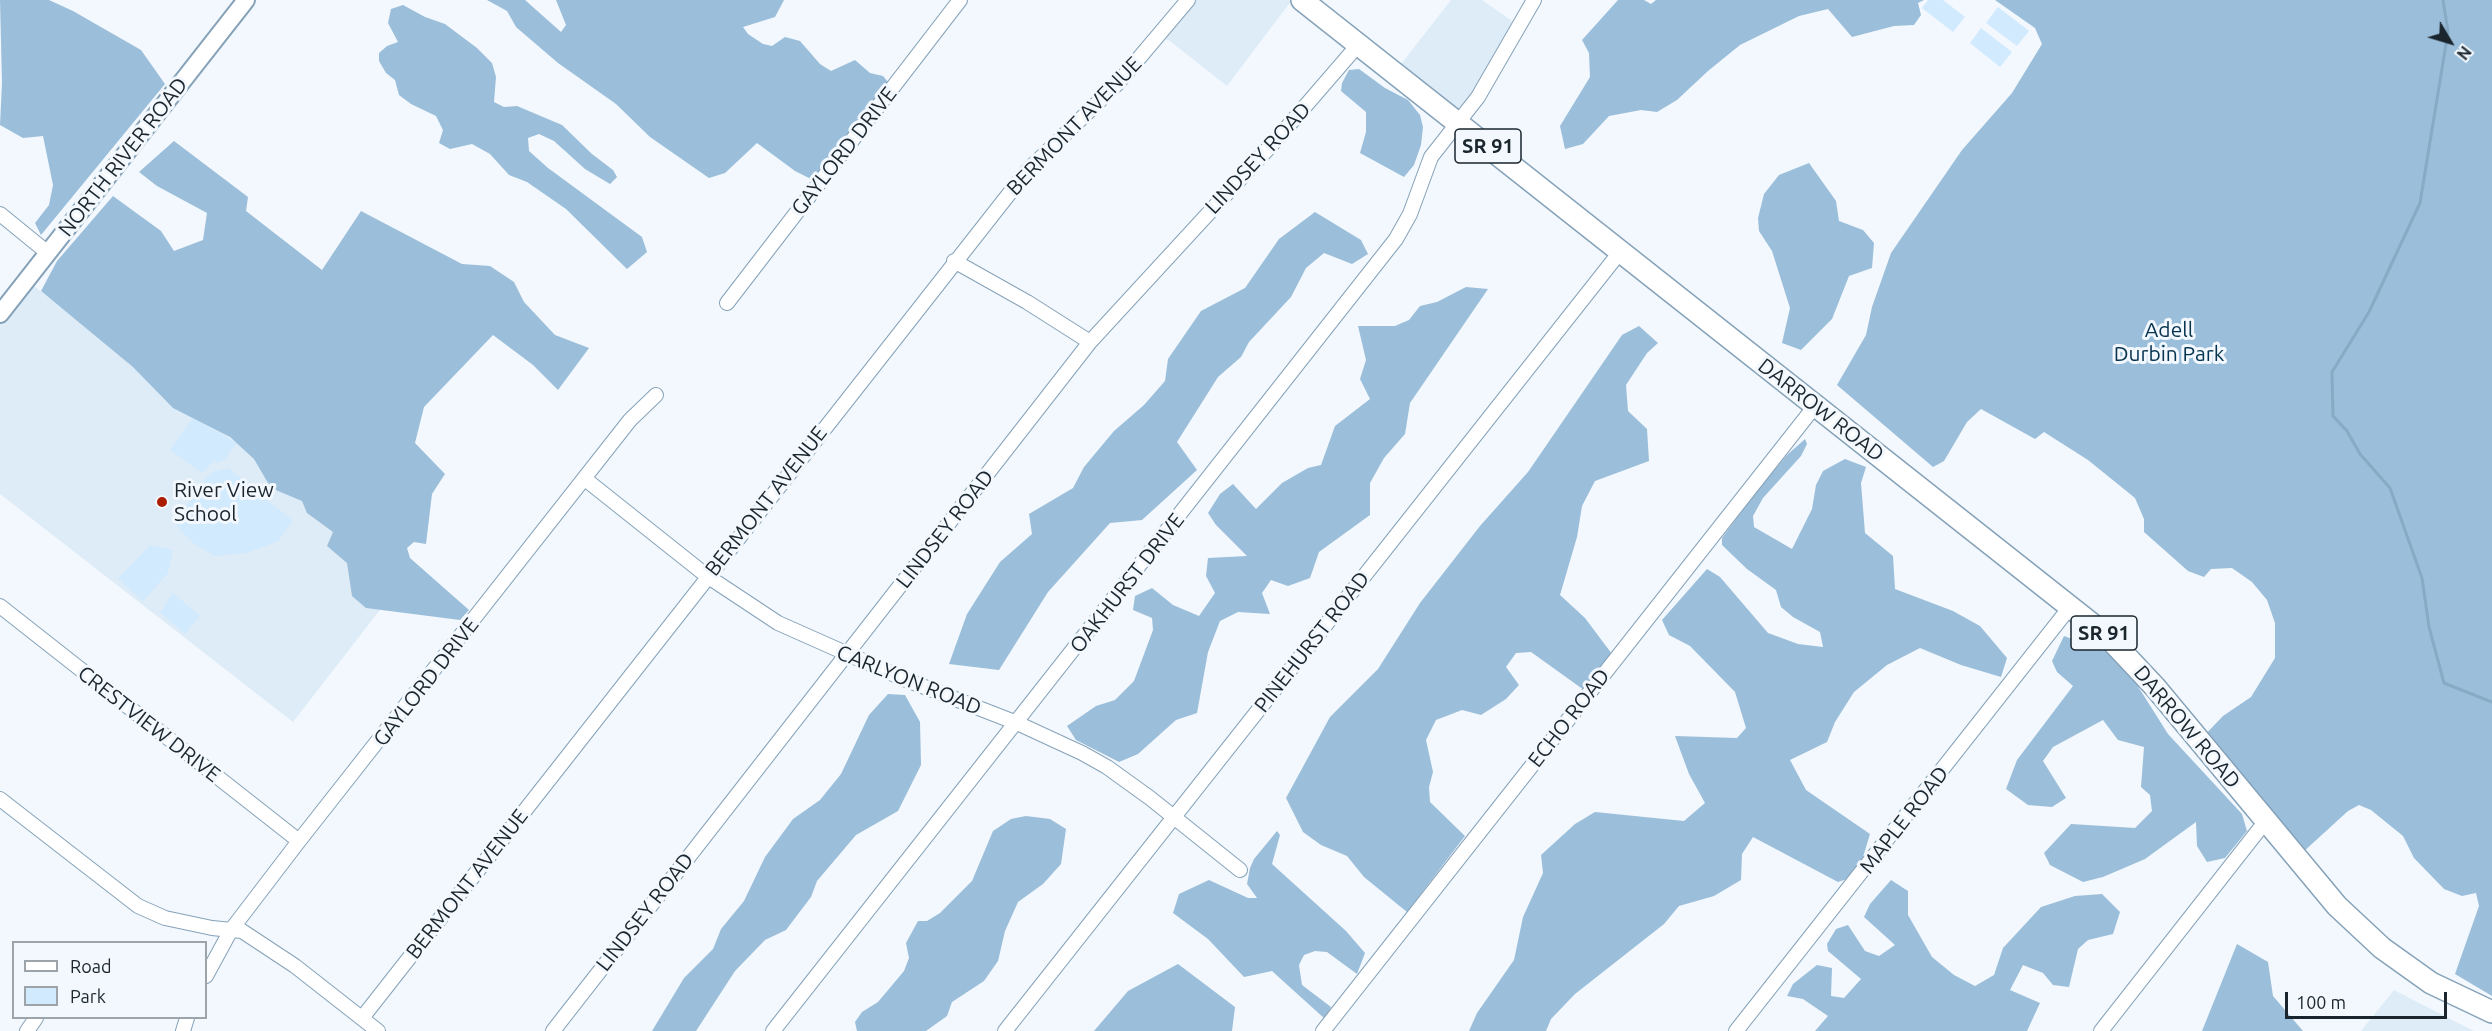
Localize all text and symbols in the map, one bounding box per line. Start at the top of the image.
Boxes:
north arrow [2420,12,2480,72]
text: N [2453,43,2475,63]
street label: BERMONT AVENUE [1001,51,1147,201]
street label: NORTH RIVER ROAD [53,73,193,241]
street label: GAYLORD DRIVE [786,82,902,220]
street label: LINDSEY ROAD [1200,97,1316,219]
road number: SR 91 [1455,129,1521,163]
park label: Adell Durbin Park [2114,317,2224,367]
street label: DARROW ROAD [1753,353,1889,467]
street label: BERMONT AVENUE [700,421,832,581]
street label: LINDSEY ROAD [891,465,999,593]
place label: River View School [174,477,274,527]
marker: River View School [155,495,169,509]
street label: OAKHURST DRIVE [1065,508,1189,658]
street label: PINEHURST ROAD [1249,567,1375,717]
street label: GAYLORD DRIVE [368,613,484,751]
road number: SR 91 [2071,616,2137,650]
street label: CARLYON ROAD [833,639,985,721]
street label: CRESTVIEW DRIVE [73,660,225,788]
street label: DARROW ROAD [2128,660,2246,794]
street label: ECHO ROAD [1523,664,1615,772]
street label: MAPLE ROAD [1854,761,1954,879]
street label: BERMONT AVENUE [401,804,533,964]
street label: LINDSEY ROAD [591,848,699,976]
legend [12,941,207,1019]
text: Road [70,956,112,976]
scale bar [2288,980,2450,1018]
text: Park [70,986,106,1006]
text: 100 m [2296,992,2346,1012]

